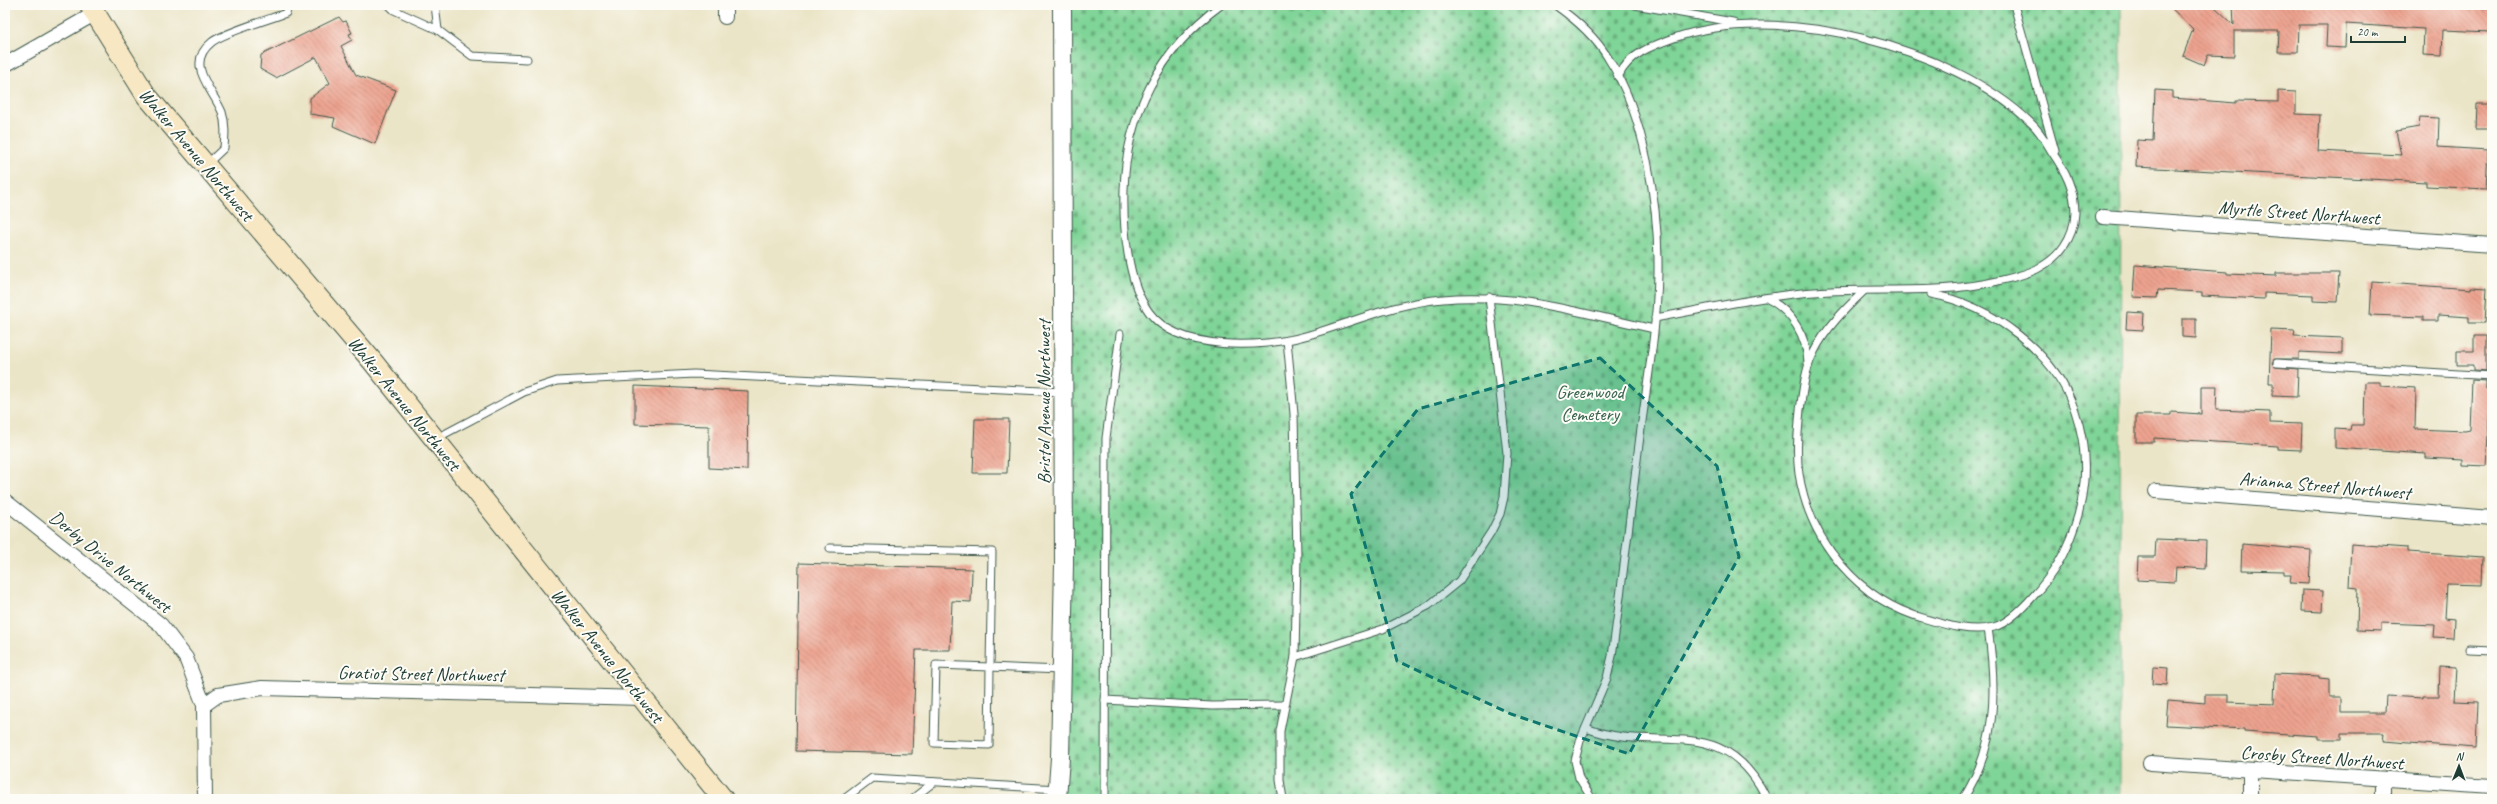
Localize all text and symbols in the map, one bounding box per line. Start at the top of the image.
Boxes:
scale bar [2351,18,2405,44]
text: 20 m [2357,24,2379,40]
street label: Walker Avenue Northwest [133,83,260,227]
street label: Myrtle Street Northwest [2218,195,2382,231]
street label: Bristol Avenue Northwest [1032,317,1056,484]
street label: Walker Avenue Northwest [342,331,467,477]
park label: Greenwood Cemetery [1556,380,1627,426]
street label: Arianna Street Northwest [2238,467,2414,506]
street label: Derby Drive Northwest [45,505,178,619]
street label: Walker Avenue Northwest [545,583,670,729]
street label: Gratiot Street Northwest [338,661,507,687]
street label: Crosby Street Northwest [2240,740,2406,776]
north arrow [2439,746,2479,786]
text: N [2456,749,2465,763]

